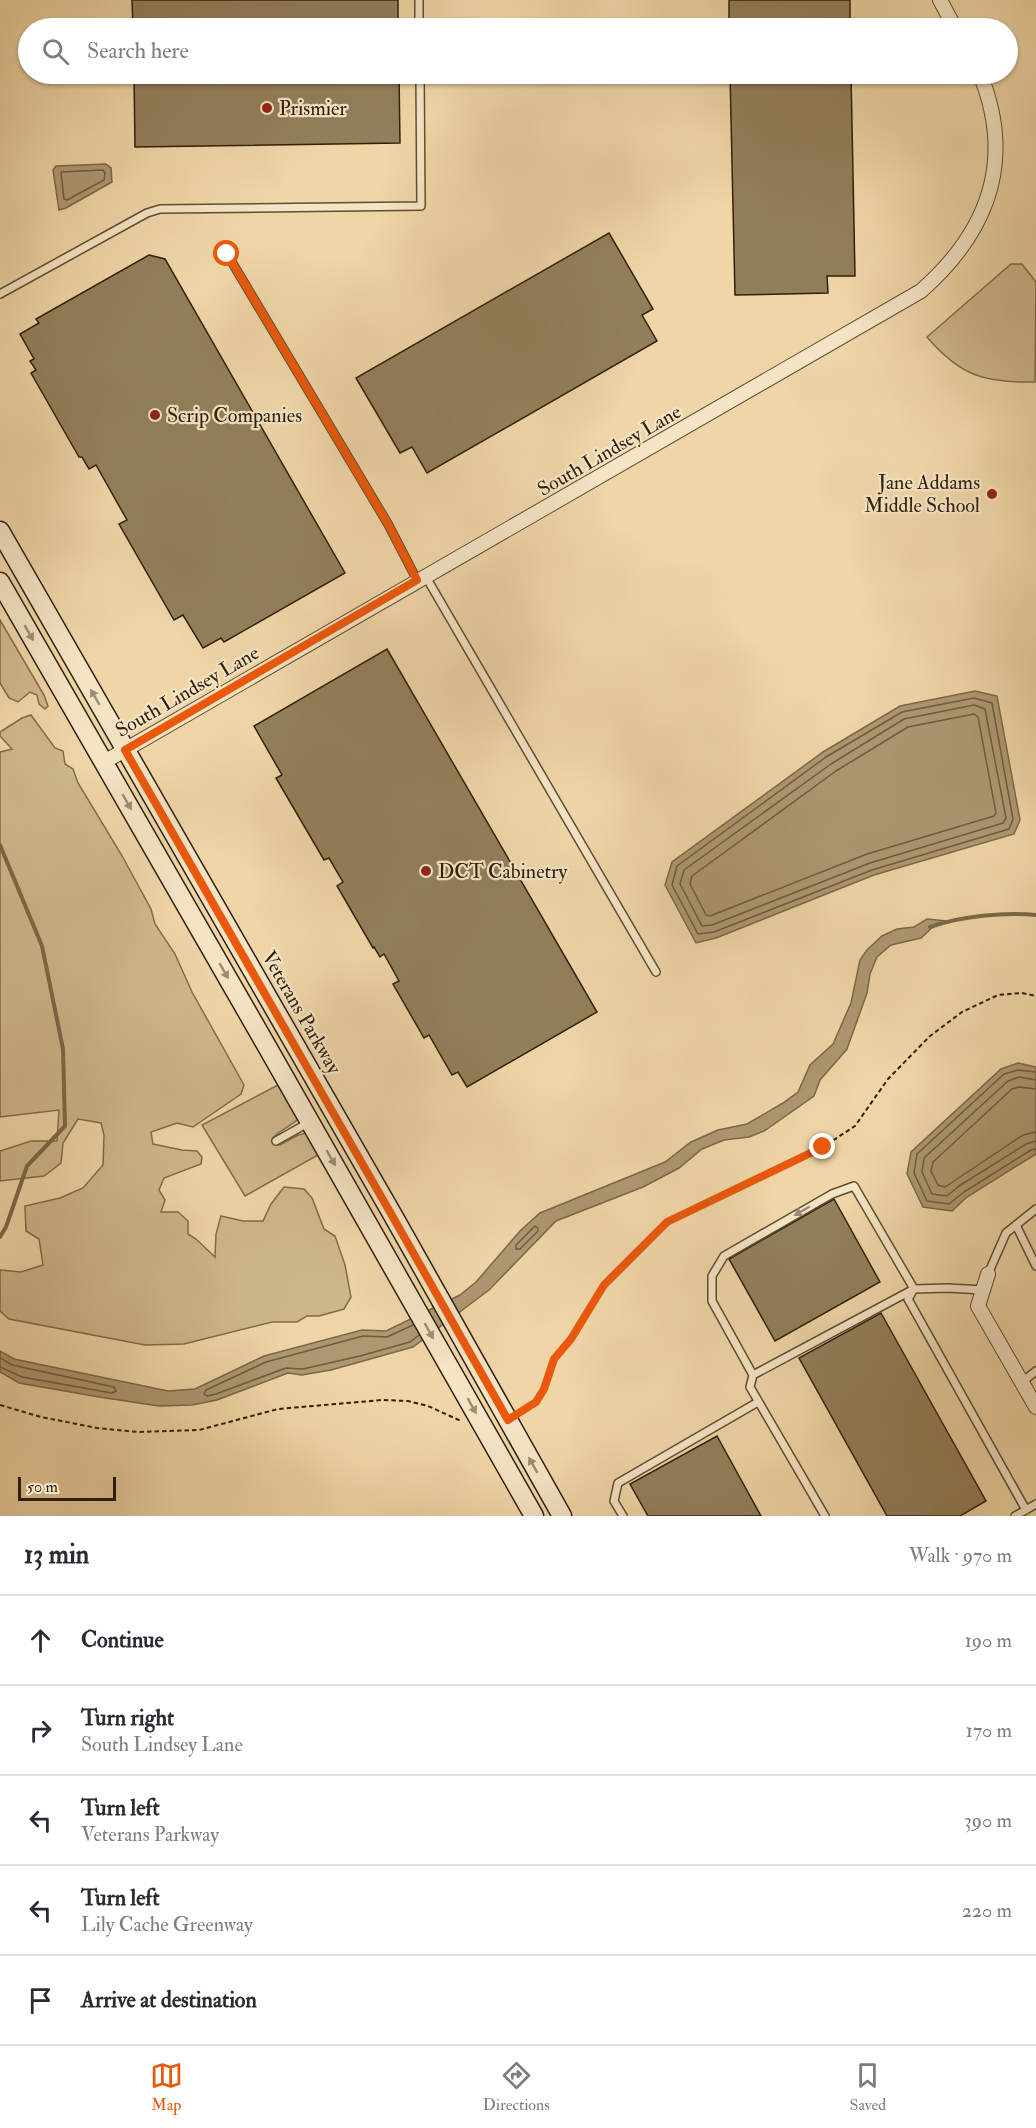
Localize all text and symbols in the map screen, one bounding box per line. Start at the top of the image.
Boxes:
search box [18,18,1018,84]
icon: search [39,35,72,68]
text: Search here [87,37,189,65]
place label: Prismier [279,96,347,121]
marker: Prismier [260,101,274,115]
route start [213,240,239,266]
street label: South Lindsey Lane [533,399,686,502]
place label: Scrip Companies [167,403,302,429]
marker: Scrip Companies [148,408,162,422]
place label: Jane Addams Middle School [864,470,980,518]
marker: Jane Addams Middle School [985,487,999,501]
one-way arrow [24,625,34,642]
street label: South Lindsey Lane [111,640,264,743]
one-way arrow [90,688,100,705]
one-way arrow [121,793,131,810]
place label: DCT Cabinetry [438,859,568,884]
marker: DCT Cabinetry [419,864,433,878]
street label: Veterans Parkway [256,946,348,1079]
one-way arrow [219,962,229,979]
route end [809,1133,835,1159]
one-way arrow [326,1150,336,1167]
one-way arrow [794,1206,810,1217]
one-way arrow [424,1323,434,1340]
one-way arrow [466,1398,477,1414]
one-way arrow [528,1456,538,1473]
scale bar [18,1474,116,1502]
text: 50 m [27,1477,58,1497]
text: 13 min [24,1539,89,1571]
text: Walk · 970 m [909,1543,1012,1568]
icon: ahead [24,1624,57,1657]
text: Continue [81,1626,164,1654]
text: 190 m [965,1628,1012,1653]
text: Turn right [81,1704,174,1732]
icon: right [24,1714,57,1747]
text: 170 m [966,1718,1012,1743]
text: South Lindsey Lane [81,1732,243,1757]
text: Turn left [81,1794,160,1822]
icon: left [24,1804,57,1837]
text: 390 m [964,1808,1012,1833]
text: Veterans Parkway [81,1822,219,1847]
text: Turn left [81,1884,160,1912]
icon: left [24,1894,57,1927]
text: 220 m [962,1898,1012,1923]
text: Lily Cache Greenway [81,1912,253,1937]
icon: arrive [24,1984,57,2017]
text: Arrive at destination [81,1986,257,2014]
tab: Map [150,2059,183,2115]
tab: Directions [483,2059,550,2115]
tab: Saved [850,2059,886,2115]

